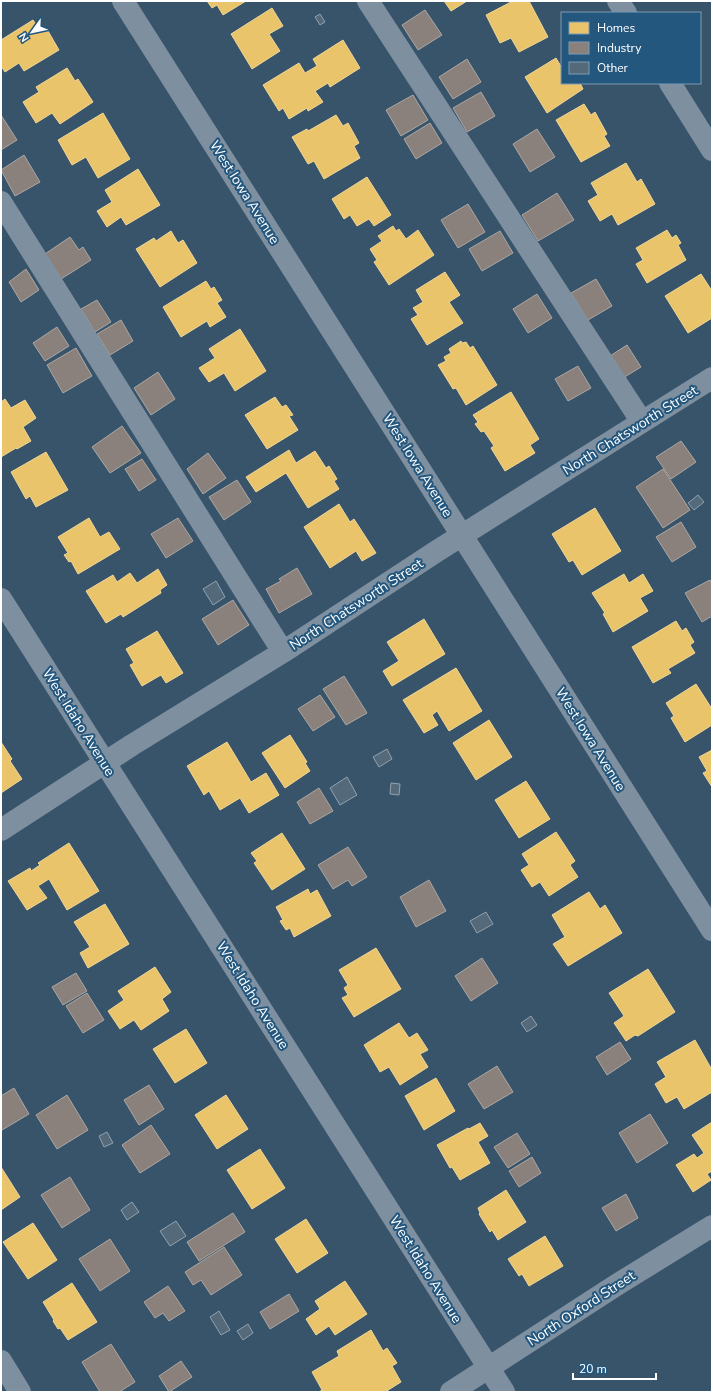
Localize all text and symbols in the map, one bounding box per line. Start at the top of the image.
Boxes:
north arrow [12,12,52,52]
legend [561,12,701,84]
text: Homes [597,20,635,36]
text: N [16,30,33,45]
text: Industry [597,40,642,56]
text: Other [597,60,629,76]
street label: West Iowa Avenue [205,137,284,248]
street label: North Chatsworth Street [559,381,701,480]
street label: West Iowa Avenue [378,410,457,521]
street label: North Chatsworth Street [286,554,427,655]
street label: West Idaho Avenue [38,665,119,780]
street label: West Iowa Avenue [551,684,630,795]
street label: West Idaho Avenue [212,938,293,1053]
street label: West Idaho Avenue [385,1212,466,1327]
street label: North Oxford Street [524,1266,639,1350]
scale bar [573,1355,656,1381]
text: 20 m [579,1361,607,1377]

